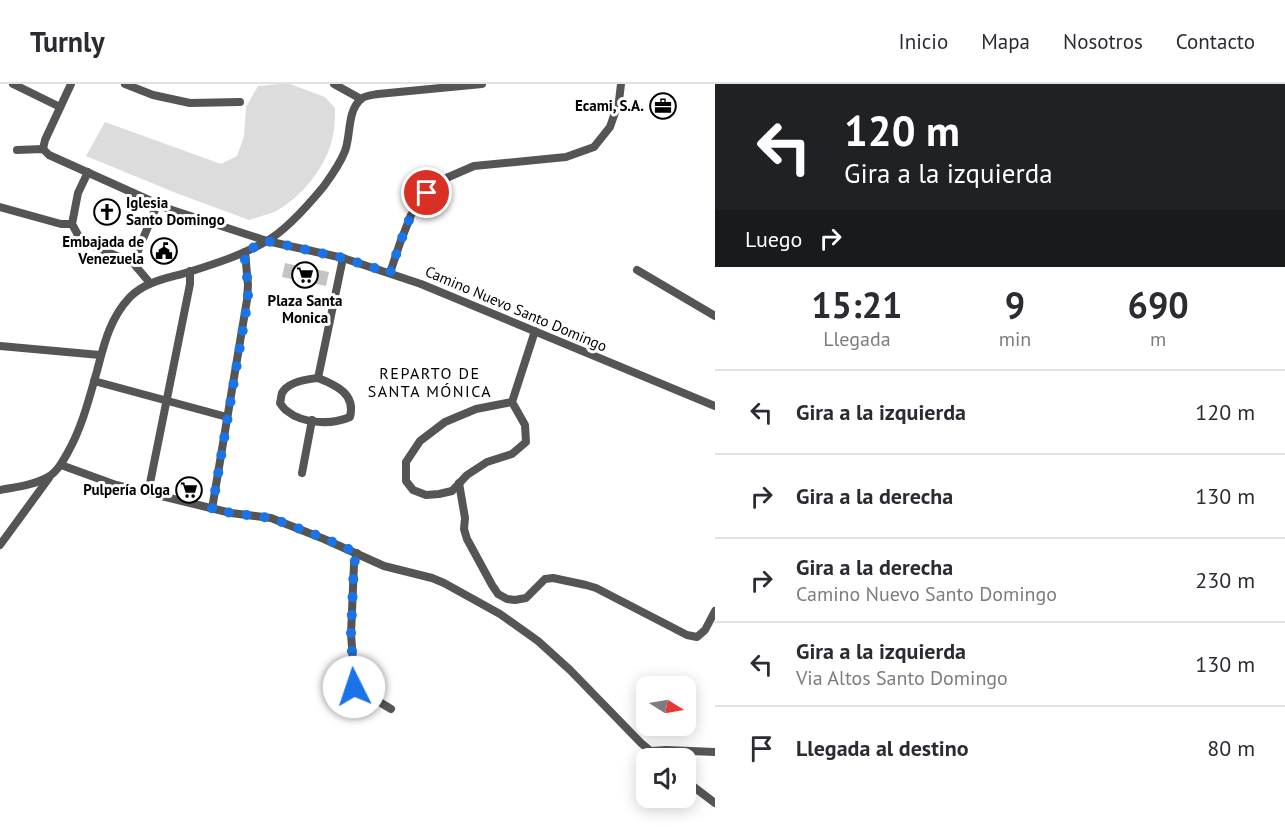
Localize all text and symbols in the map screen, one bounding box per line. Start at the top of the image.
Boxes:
text: Turnly [30,23,105,60]
text: Inicio [899,28,948,55]
text: Mapa [981,28,1030,55]
text: Nosotros [1063,28,1143,55]
text: Contacto [1176,28,1255,55]
office icon: Ecami, S.A. [648,91,678,121]
place label: Ecami, S.A. [575,96,644,115]
text: 120 m [844,103,960,158]
icon: left [745,108,823,186]
text: Gira a la izquierda [844,156,1053,190]
pin [401,167,452,218]
icon: arrive [410,176,443,209]
place label: Iglesia Santo Domingo [126,193,225,229]
church icon: Iglesia Santo Domingo [92,197,122,227]
icon: right [814,222,847,255]
text: Luego [745,225,802,253]
place label: Embajada de Venezuela [62,232,144,268]
public building icon: Embajada de Venezuela [149,236,179,266]
supermarket icon: Plaza Santa Monica [290,260,320,290]
street label: Camino Nuevo Santo Domingo [422,262,610,356]
text: 15:21 [811,281,903,328]
text: 9 [1005,281,1025,328]
text: 690 [1128,281,1189,328]
place label: Plaza Santa Monica [268,291,342,327]
text: Llegada [823,326,891,352]
text: min [999,326,1031,352]
text: m [1150,326,1166,352]
district label: REPARTO DE SANTA MÓNICA [368,363,492,401]
icon: left [745,396,778,429]
text: Gira a la izquierda [796,398,966,426]
text: 120 m [1195,398,1255,426]
supermarket icon: Pulpería Olga [174,475,204,505]
place label: Pulpería Olga [83,480,170,499]
icon: right [745,480,778,513]
text: Gira a la derecha [796,482,953,510]
text: 130 m [1195,482,1255,510]
text: Gira a la derecha [796,553,953,581]
icon: right [745,564,778,597]
text: 230 m [1195,566,1255,594]
text: Camino Nuevo Santo Domingo [796,581,1057,607]
text: Gira a la izquierda [796,637,966,665]
icon: left [745,648,778,681]
text: 130 m [1195,650,1255,678]
position arrow [322,655,386,719]
text: Via Altos Santo Domingo [796,665,1008,691]
north arrow [636,676,696,736]
map controls [636,676,696,808]
icon: arrive [745,732,778,765]
text: Llegada al destino [796,734,969,762]
text: 80 m [1207,734,1255,762]
button: sound [636,748,696,808]

